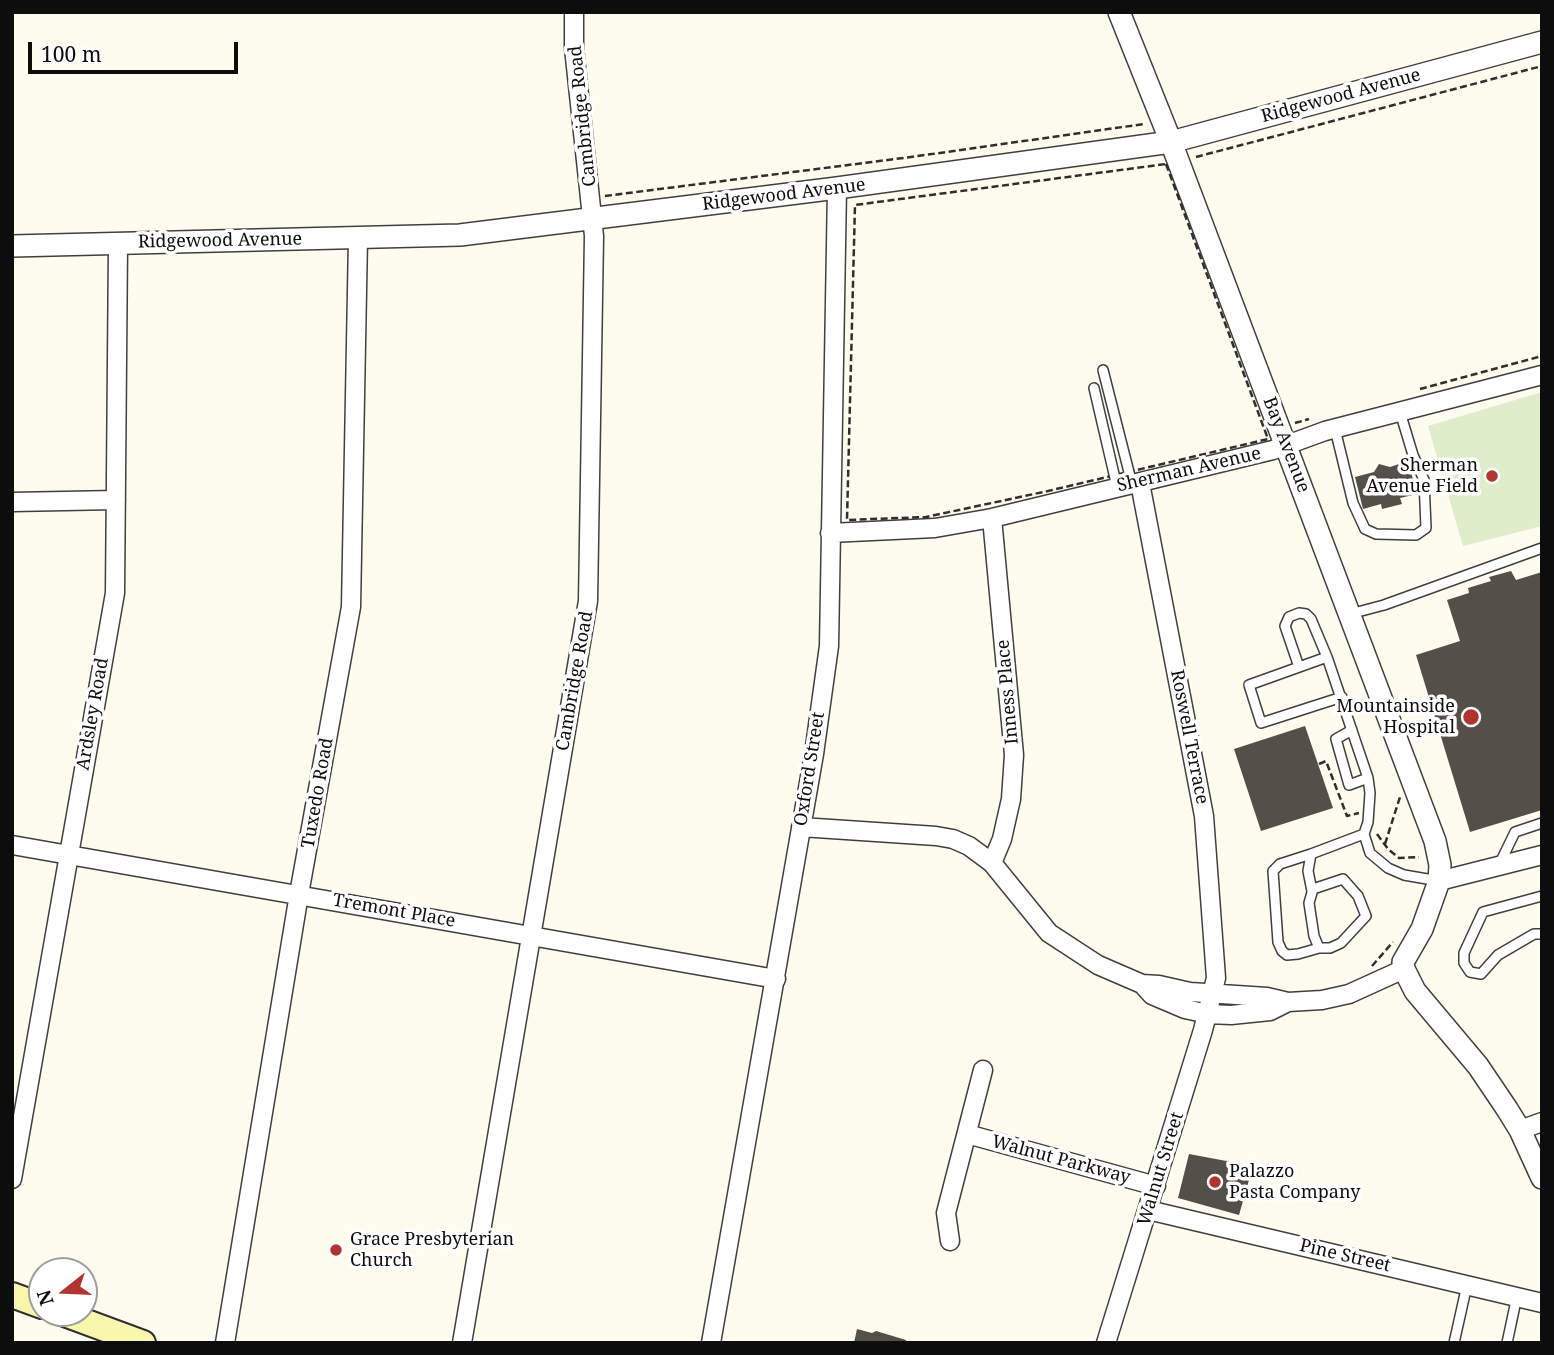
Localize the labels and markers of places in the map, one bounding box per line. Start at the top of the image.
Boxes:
place label: Sherman Avenue Field [1366,455,1478,498]
marker: Sherman Avenue Field [1484,468,1500,484]
place label: Mountainside Hospital [1336,696,1455,738]
marker: Mountainside Hospital [1461,707,1481,727]
place label: Palazzo Pasta Company [1229,1161,1360,1204]
marker: Palazzo Pasta Company [1207,1174,1223,1190]
place label: Grace Presbyterian Church [350,1229,514,1272]
marker: Grace Presbyterian Church [328,1242,344,1258]

